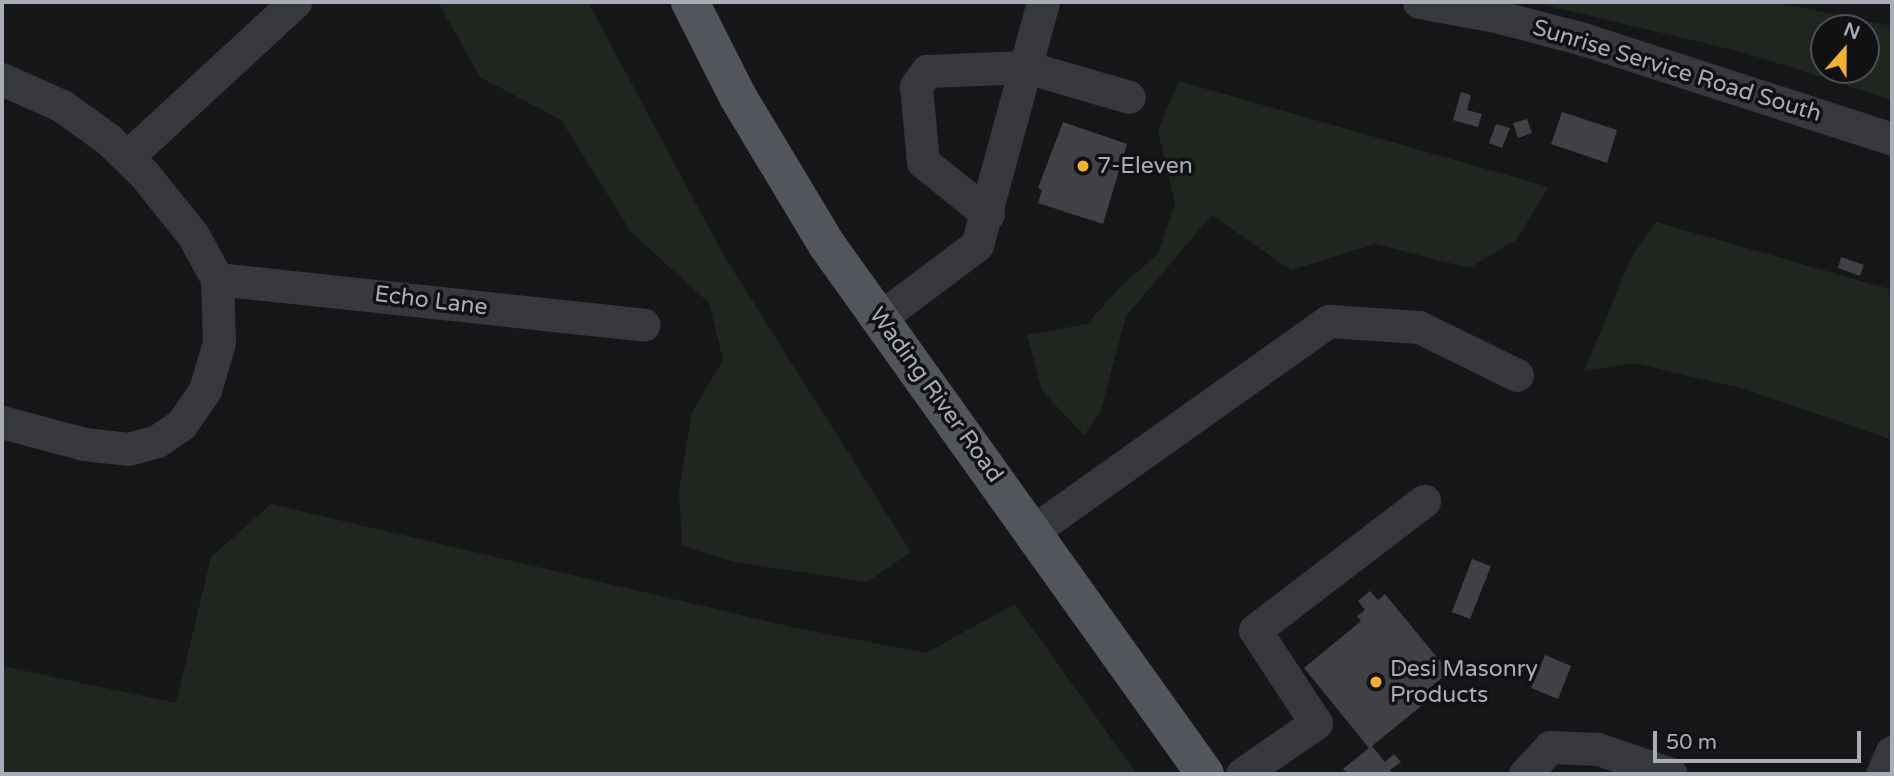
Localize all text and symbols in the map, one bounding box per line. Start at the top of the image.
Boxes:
street label: Sunrise Service Road South [1529,14,1825,128]
north arrow [1810,14,1880,84]
text: N [1841,18,1863,44]
place label: 7-Eleven [1097,152,1193,180]
marker: 7-Eleven [1075,158,1091,174]
street label: Echo Lane [373,280,489,322]
street label: Wading River Road [863,302,1009,488]
place label: Desi Masonry Products [1390,655,1538,709]
marker: Desi Masonry Products [1368,674,1384,690]
scale bar [1656,716,1864,760]
text: 50 m [1666,730,1717,755]

